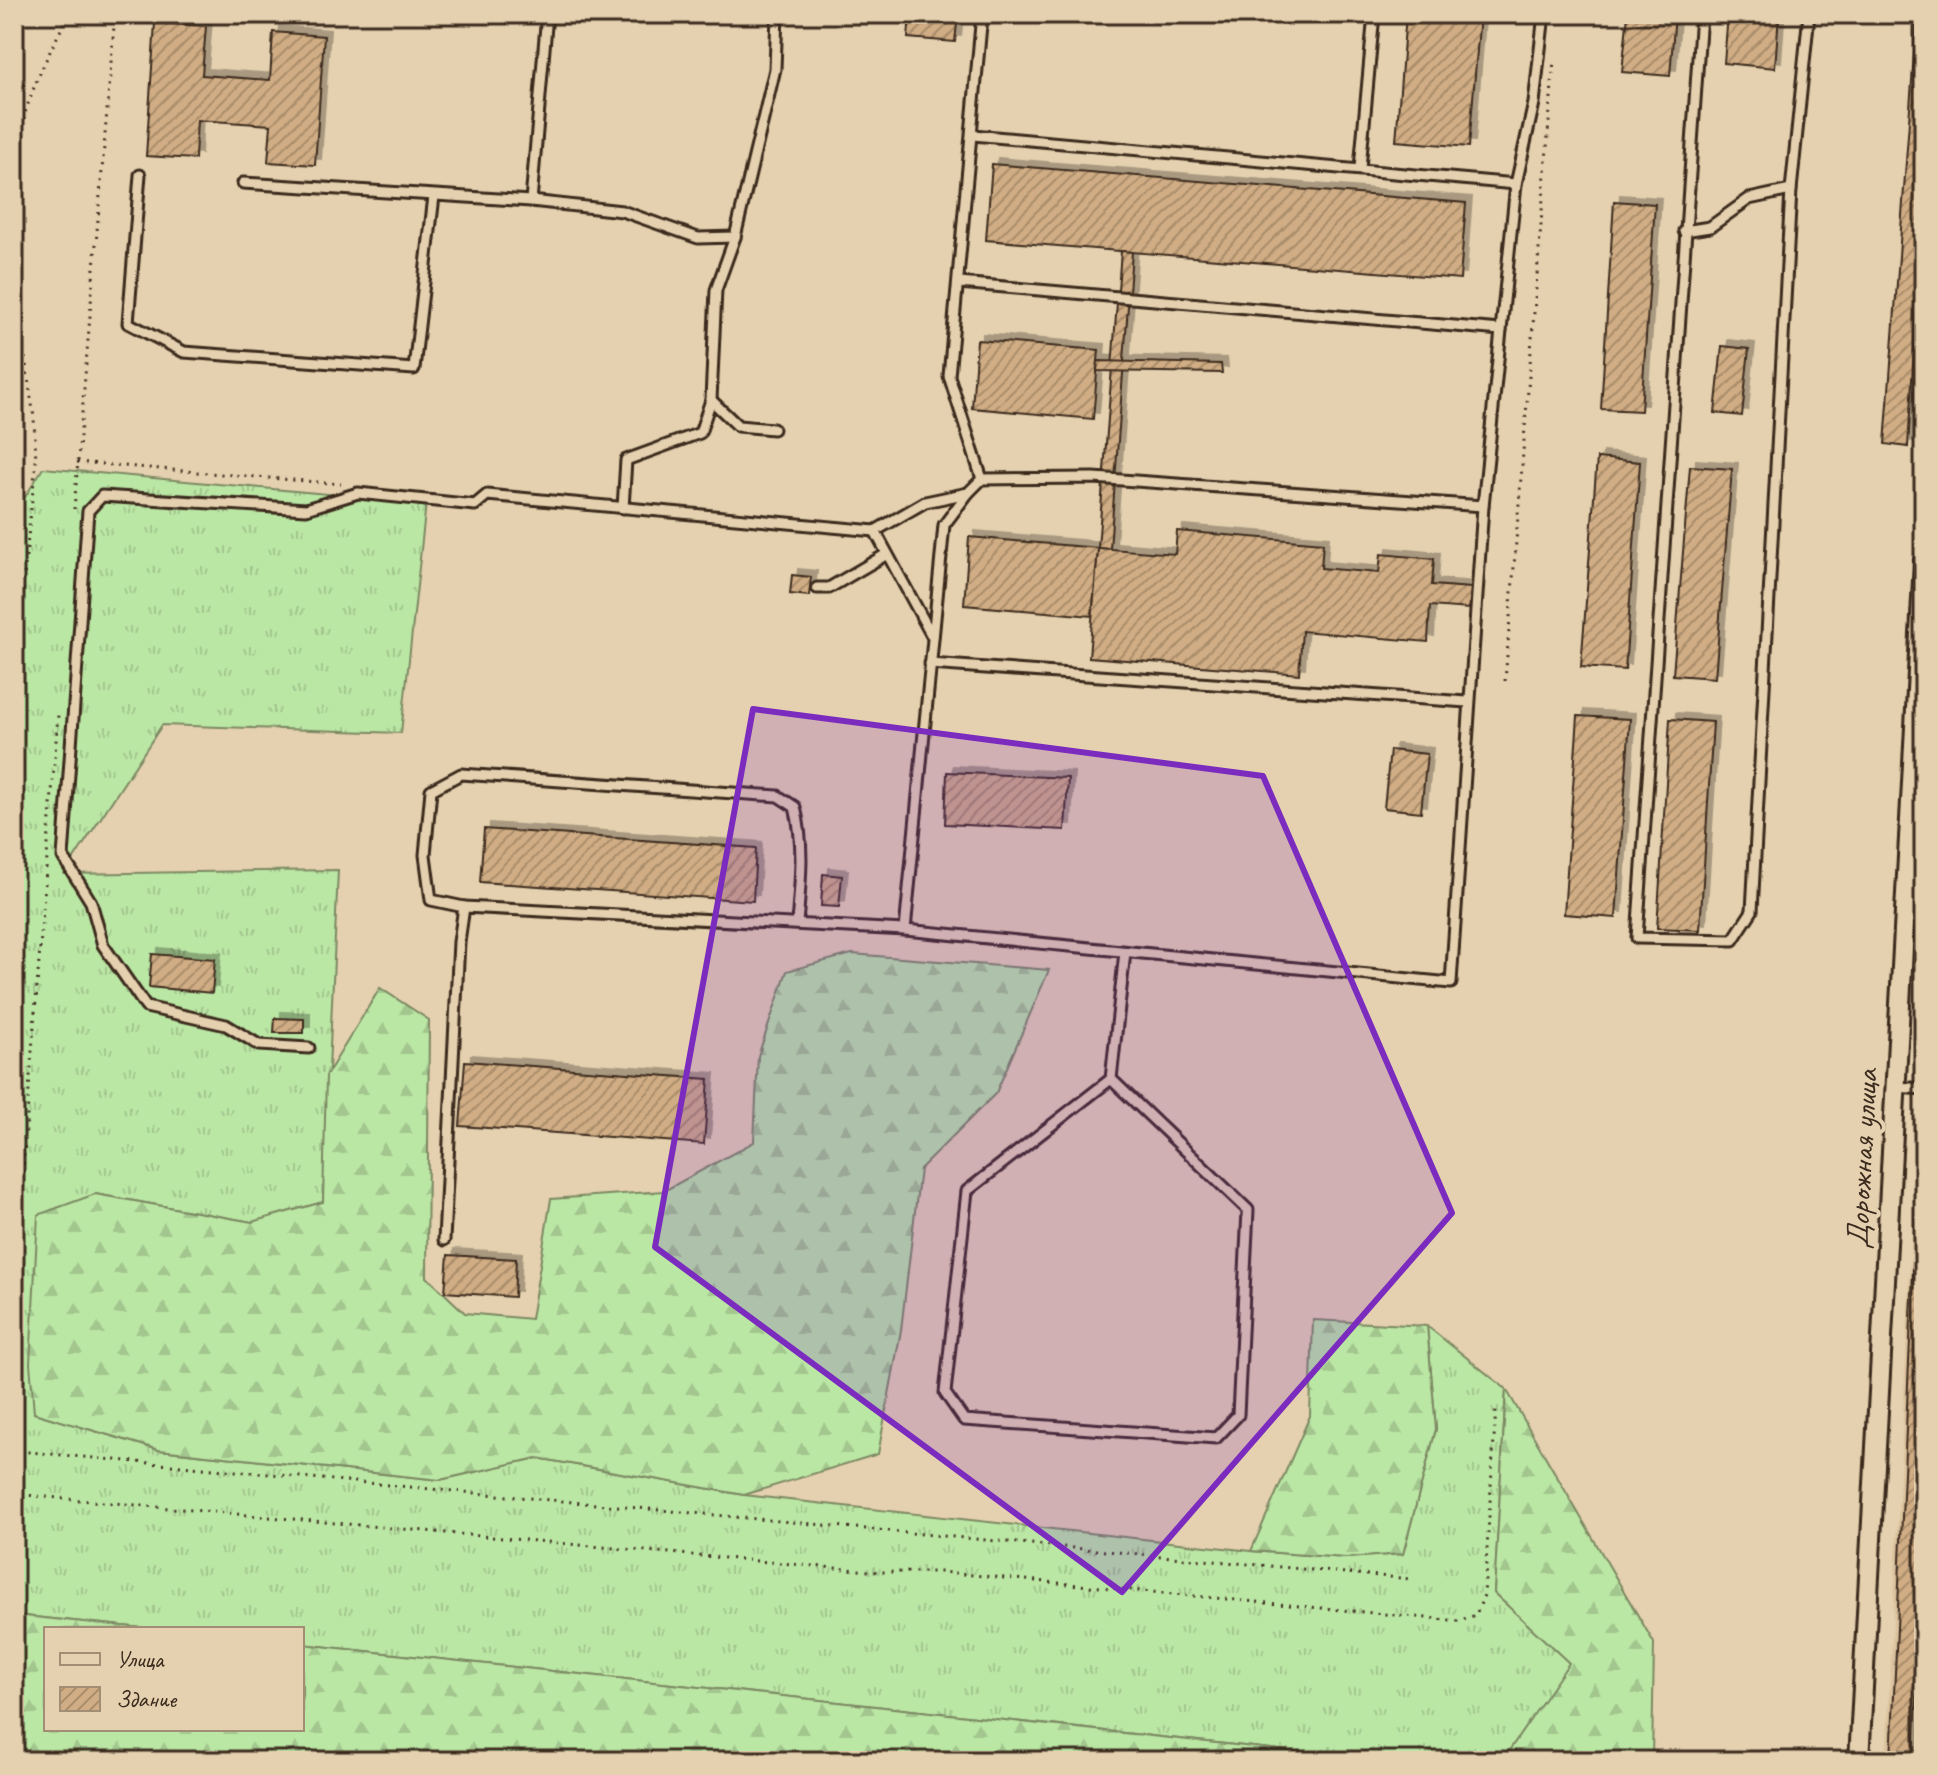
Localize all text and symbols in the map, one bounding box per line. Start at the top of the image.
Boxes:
street label: Дорожная улица [1837,1066,1887,1250]
legend [44,1627,304,1731]
text: Улица [116,1644,165,1674]
text: Здание [116,1684,178,1714]

